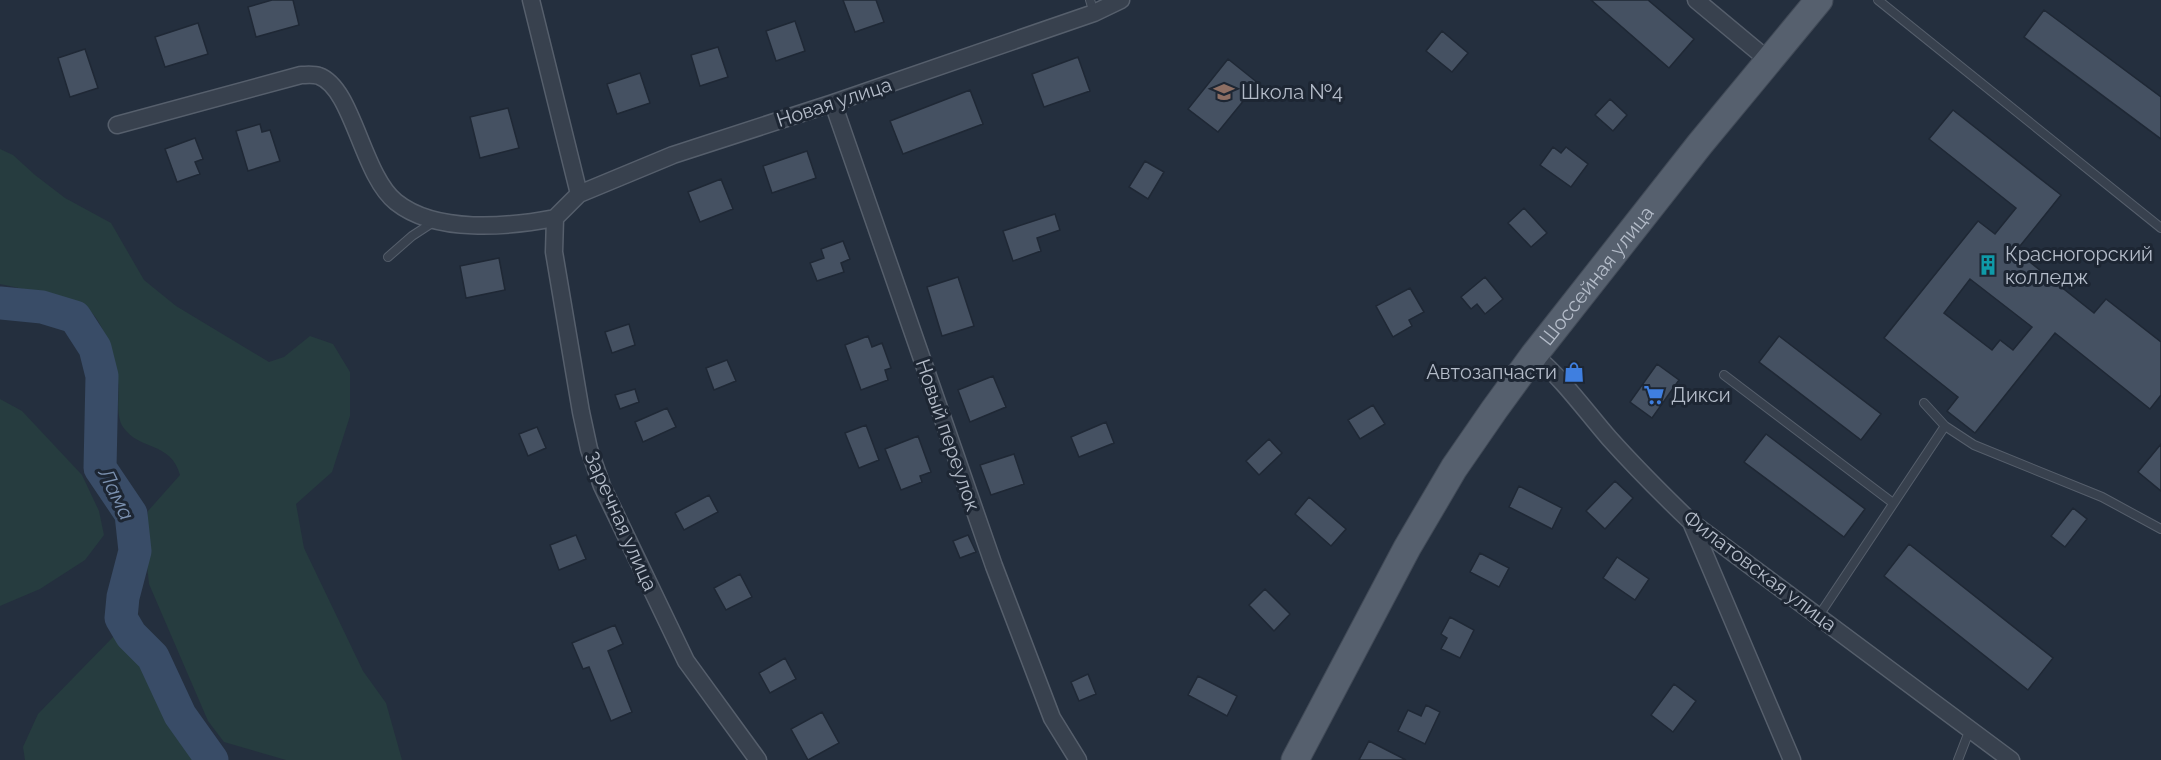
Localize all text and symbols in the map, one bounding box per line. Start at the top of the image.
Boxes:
street label: Новая улица [773,72,895,132]
school or university icon: Школа №4 [1212,80,1236,104]
place label: Школа №4 [1241,80,1343,104]
street label: Шоссейная улица [1534,201,1659,350]
place label: Красногорский колледж [2005,242,2153,289]
building icon: Красногорский колледж [1976,253,2000,277]
street label: Новый переулок [911,356,985,514]
place label: Автозапчасти [1426,360,1557,384]
shop icon: Автозапчасти [1562,360,1586,384]
supermarket icon: Дикси [1642,383,1666,407]
place label: Дикси [1671,383,1731,407]
street label: Заречная улица [579,447,663,595]
water label: Лама [93,463,140,524]
street label: Филатовская улица [1678,505,1842,637]

